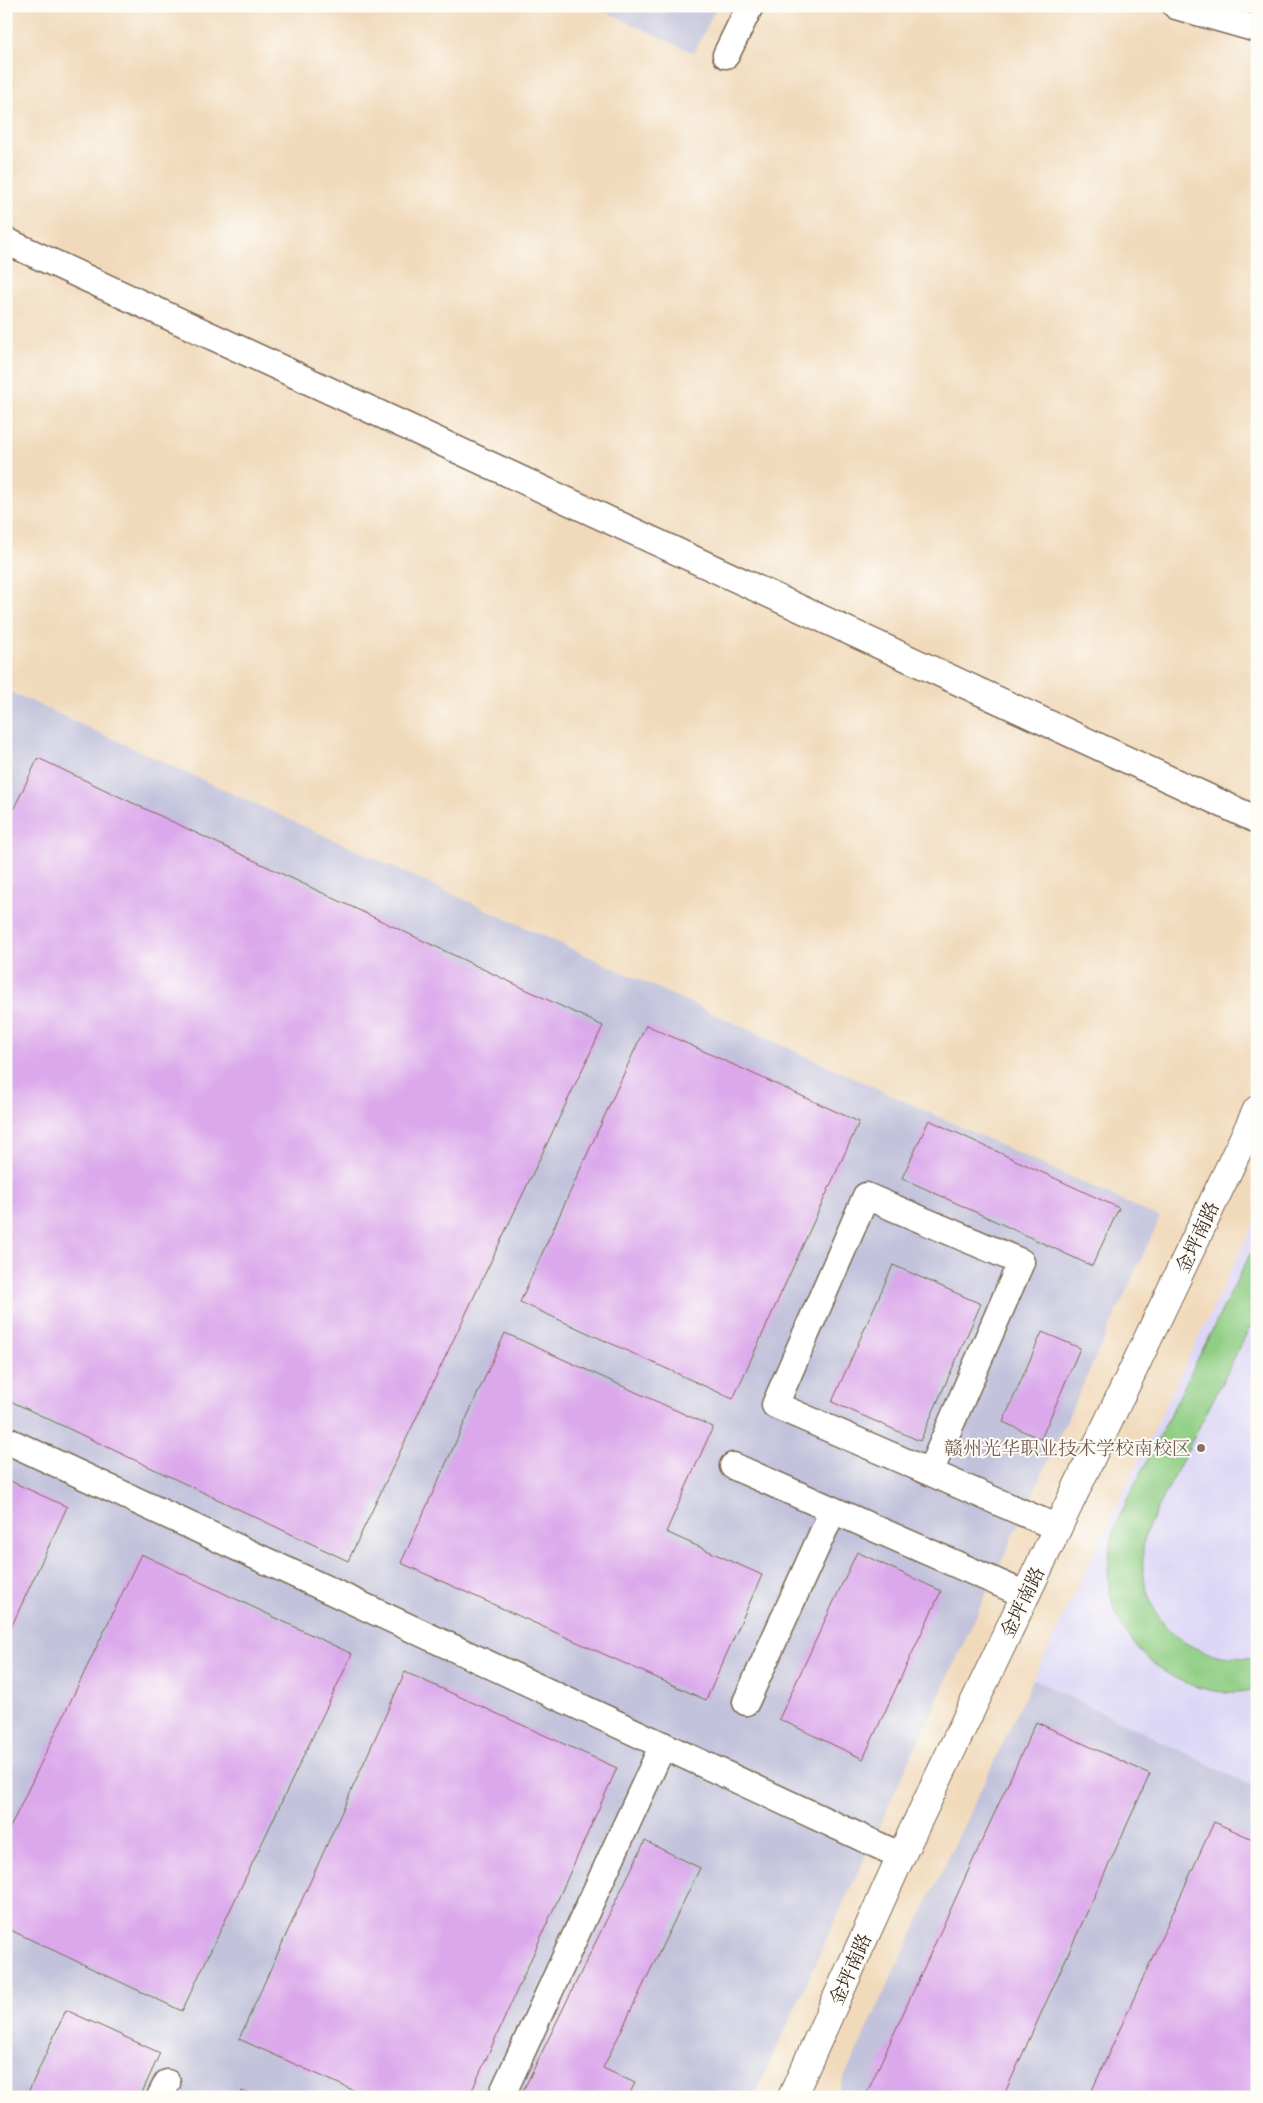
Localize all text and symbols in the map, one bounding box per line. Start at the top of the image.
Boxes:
street label: 金坪南路 [1171,1198,1225,1277]
place label: 赣州光华职业技术学校南校区 [944,1437,1191,1461]
marker: 赣州光华职业技术学校南校区 [1195,1442,1207,1454]
street label: 金坪南路 [995,1563,1050,1642]
street label: 金坪南路 [824,1930,877,2009]

